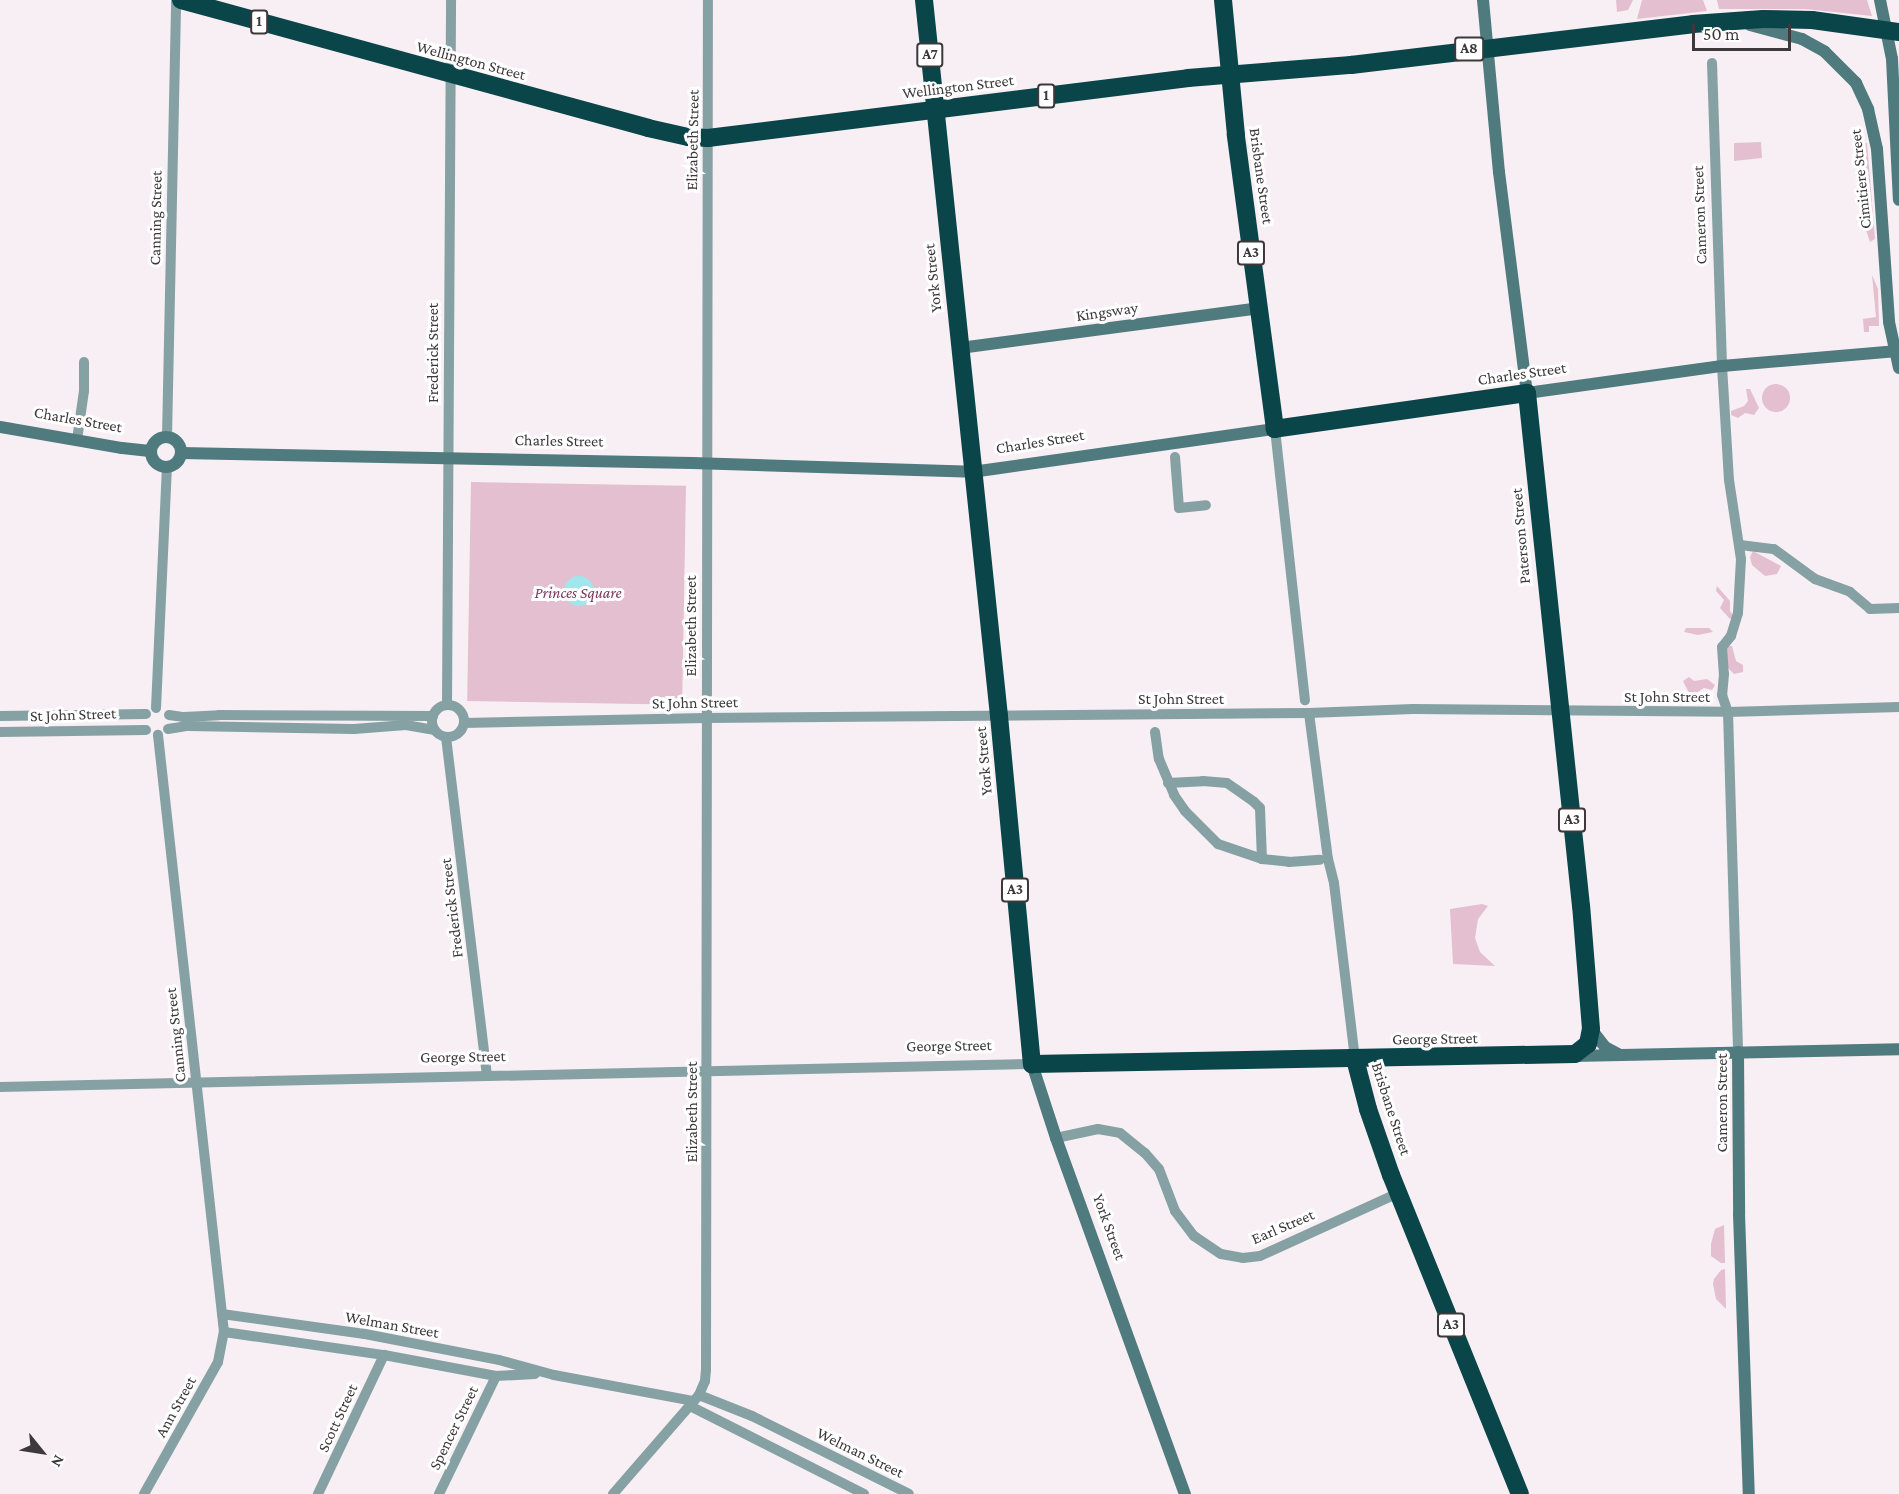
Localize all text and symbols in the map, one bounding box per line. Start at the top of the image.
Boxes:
road number: 1 [250,10,268,34]
scale bar [1695,12,1794,50]
text: 50 m [1703,24,1740,44]
street label: Wellington Street [414,37,528,85]
road number: A8 [1454,37,1484,61]
road number: A7 [915,43,945,67]
street label: Wellington Street [901,71,1015,103]
road number: 1 [1037,84,1055,108]
street label: Elizabeth Street [683,89,703,191]
street label: Brisbane Street [1245,127,1277,225]
street label: Cimitiere Street [1846,128,1876,230]
street label: Cameron Street [1689,165,1711,265]
street label: Canning Street [146,170,166,266]
road number: A3 [1236,241,1266,265]
street label: York Street [920,243,946,313]
street label: Kingsway [1075,298,1139,326]
street label: Frederick Street [423,303,443,403]
street label: Charles Street [1477,358,1567,390]
street label: Charles Street [33,403,123,437]
street label: Charles Street [995,426,1085,458]
street label: Charles Street [514,431,604,451]
street label: Paterson Street [1507,487,1535,585]
street label: Elizabeth Street [681,576,701,676]
park label: Princes Square [534,583,622,603]
street label: St John Street [1624,687,1710,707]
street label: St John Street [1138,689,1224,709]
street label: St John Street [652,693,738,713]
street label: St John Street [30,704,116,726]
street label: York Street [971,726,997,796]
road number: A3 [1557,808,1587,832]
street label: Frederick Street [436,857,468,959]
road number: A3 [1000,878,1030,902]
street label: Canning Street [161,987,191,1083]
street label: George Street [1392,1029,1478,1049]
street label: George Street [906,1036,992,1056]
street label: George Street [420,1047,506,1067]
street label: Cameron Street [1712,1053,1732,1153]
street label: Brisbane Street [1367,1060,1415,1158]
street label: Elizabeth Street [682,1062,702,1162]
street label: York Street [1088,1191,1130,1263]
street label: Earl Street [1249,1205,1317,1249]
street label: Welman Street [344,1307,440,1343]
road number: A3 [1436,1313,1466,1337]
street label: Ann Street [151,1373,201,1441]
street label: Scott Street [314,1381,362,1455]
street label: Spencer Street [425,1383,483,1473]
north arrow [12,1422,72,1482]
street label: Welman Street [813,1424,907,1482]
text: N [48,1452,68,1470]

